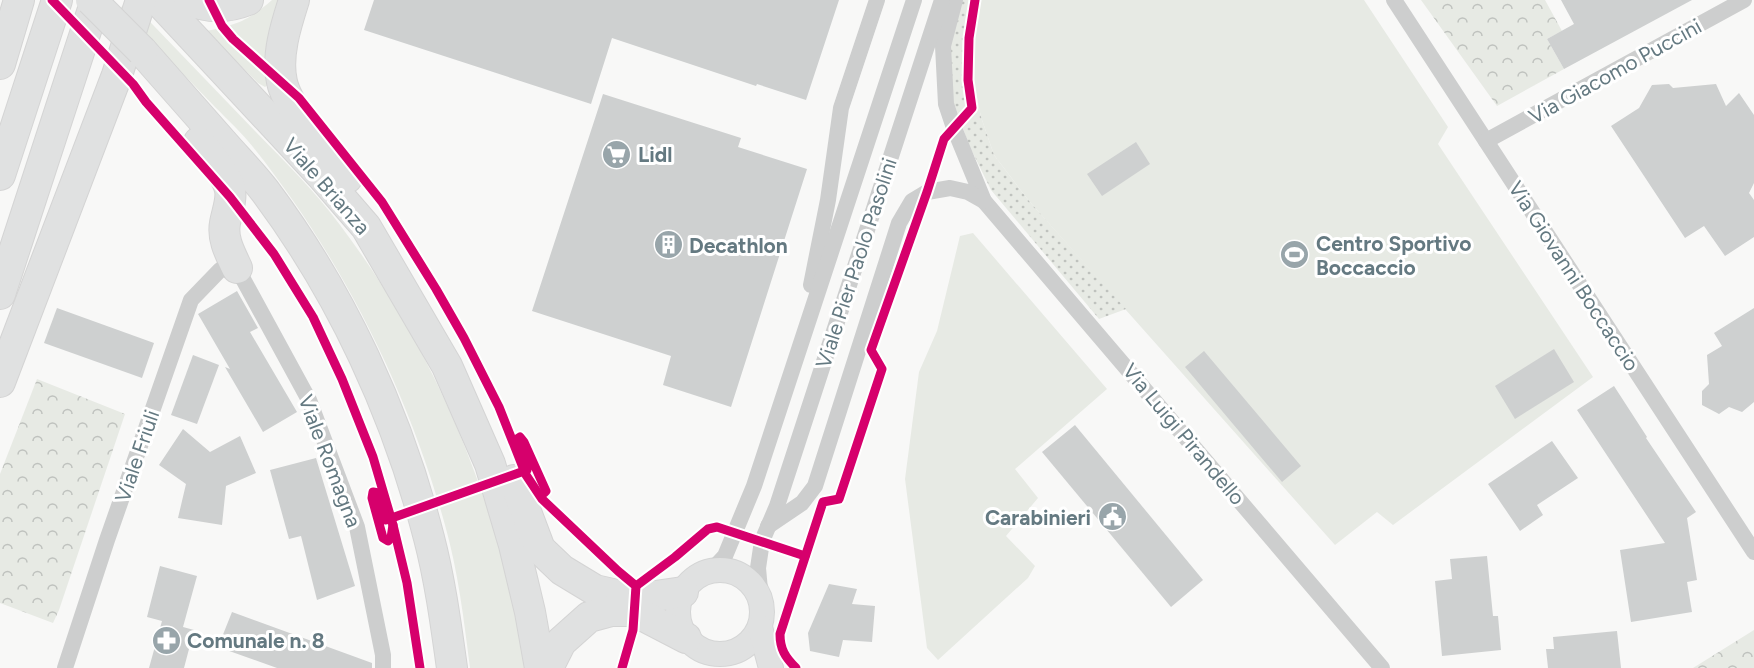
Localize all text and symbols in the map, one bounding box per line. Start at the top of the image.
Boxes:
street label: Via Giacomo Puccini [1524,13,1706,129]
street label: Viale Brianza [278,133,376,239]
supermarket icon: Lidl [601,138,633,170]
place label: Lidl [638,142,672,167]
street label: Viale Pier Paolo Pasolini [810,155,902,371]
street label: Via Giovanni Boccaccio [1503,176,1645,376]
building icon: Decathlon [652,229,684,261]
place label: Centro Sportivo Boccaccio [1316,231,1471,280]
place label: Decathlon [689,233,788,258]
sports icon: Centro Sportivo Boccaccio [1279,239,1311,271]
street label: Via Luigi Pirandello [1118,358,1250,510]
street label: Viale Romagna [293,391,367,531]
street label: Viale Friuli [110,407,164,505]
public building icon: Carabinieri [1096,501,1128,533]
place label: Carabinieri [985,505,1091,530]
pharmacy icon: Comunale n. 8 [150,624,182,656]
place label: Comunale n. 8 [187,628,325,653]

